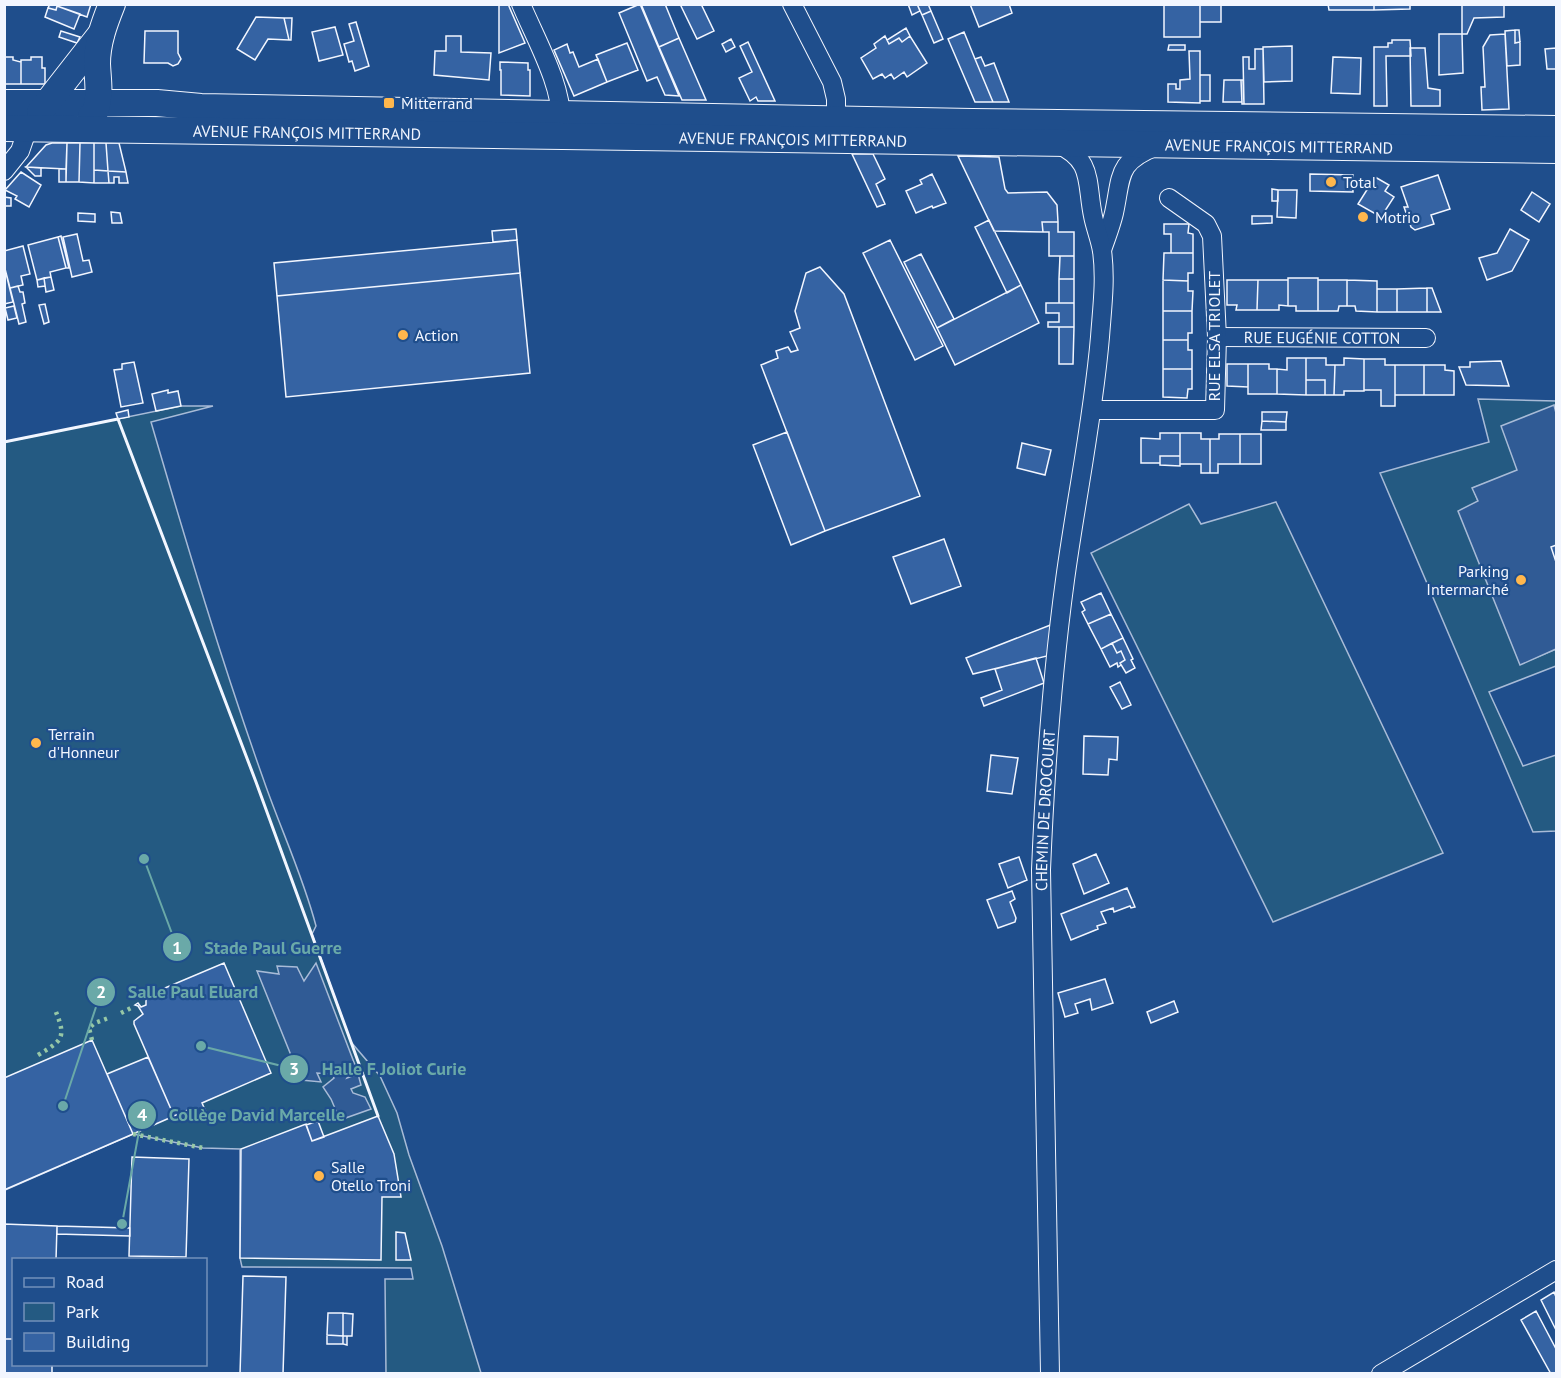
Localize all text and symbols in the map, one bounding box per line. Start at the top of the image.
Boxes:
place label: Mitterrand [401,93,473,113]
marker: Mitterrand [382,96,396,110]
street label: AVENUE FRANÇOIS MITTERRAND [193,121,421,144]
street label: AVENUE FRANÇOIS MITTERRAND [679,128,907,151]
street label: AVENUE FRANÇOIS MITTERRAND [1165,134,1393,158]
place label: Total [1343,172,1377,192]
marker: Total [1324,175,1338,189]
place label: Motrio [1375,207,1420,227]
marker: Motrio [1356,210,1370,224]
street label: RUE ELSA TRIOLET [1204,271,1224,401]
place label: Action [415,325,458,345]
street label: RUE EUGÉNIE COTTON [1244,327,1400,348]
marker: Action [396,328,410,342]
place label: Parking Intermarché [1426,561,1509,599]
marker: Parking Intermarché [1514,573,1528,587]
place label: Terrain d'Honneur [48,724,120,762]
street label: CHEMIN DE DROCOURT [1031,728,1059,891]
marker: Terrain d'Honneur [29,736,43,750]
callout: Stade Paul Guerre [162,929,354,965]
text: 1 [172,936,182,959]
text: Stade Paul Guerre [204,936,342,959]
callout: Salle Paul Eluard [86,974,271,1010]
text: 2 [96,980,106,1003]
text: Salle Paul Eluard [128,980,258,1003]
callout: Halle F Joliot Curie [279,1051,478,1087]
text: 3 [289,1057,299,1080]
text: Halle F Joliot Curie [322,1057,466,1080]
callout: Collège David Marcelle [127,1097,357,1133]
text: 4 [137,1103,147,1126]
text: Collège David Marcelle [169,1103,345,1126]
place label: Salle Otello Troni [331,1157,411,1195]
marker: Salle Otello Troni [312,1169,326,1183]
legend [12,1258,207,1366]
text: Road [66,1270,104,1293]
text: Park [66,1300,99,1323]
text: Building [66,1330,130,1353]

